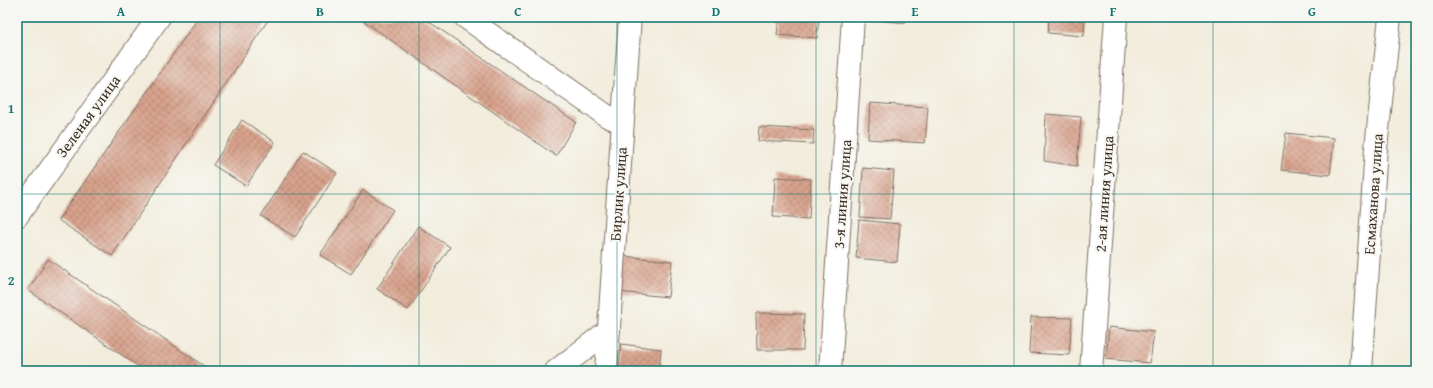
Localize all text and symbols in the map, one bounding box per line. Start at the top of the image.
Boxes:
text: A [117,2,126,21]
text: B [316,2,324,21]
text: C [514,2,522,21]
text: D [712,2,720,21]
text: E [912,2,919,21]
text: F [1110,2,1117,21]
text: G [1308,2,1316,21]
street label: Зеленая улица [51,70,126,162]
text: 1 [8,99,14,118]
street label: Есмаханова улица [1358,132,1388,255]
street label: 2-ая линия улица [1089,134,1119,253]
street label: 3-я линия улица [828,138,856,249]
street label: Бирлик улица [604,145,632,242]
text: 2 [8,271,15,290]

